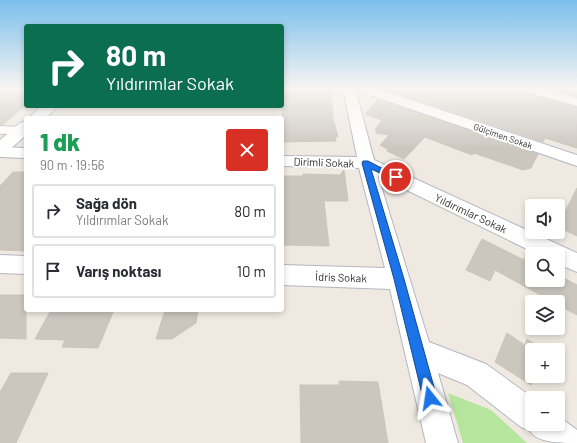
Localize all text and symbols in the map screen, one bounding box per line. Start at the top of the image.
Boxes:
text: 80 m [106,38,166,72]
icon: right [40,40,92,92]
text: Yıldırımlar Sokak [106,72,234,94]
street label: Gülçimen Sokak [472,121,534,151]
text: 1 dk [40,127,80,156]
button: close [226,129,268,171]
street label: Dirimli Sokak [293,154,355,170]
text: 90 m · 19:56 [40,157,105,173]
pin [379,160,413,194]
icon: arrive [385,166,407,188]
street label: Yıldırımlar Sokak [433,191,510,236]
text: Sağa dön [76,194,137,212]
map controls [525,199,565,431]
button: sound [525,199,565,239]
icon: right [42,200,64,222]
text: 80 m [234,202,266,220]
text: Yıldırımlar Sokak [76,212,168,228]
button: search [525,247,565,287]
icon: arrive [42,260,64,282]
text: Varış noktası [76,262,161,280]
text: 10 m [237,262,266,280]
street label: İdris Sokak [315,269,368,284]
button: layers [525,295,565,335]
button: + [525,343,565,383]
position arrow [409,377,451,419]
button: − [525,391,565,431]

